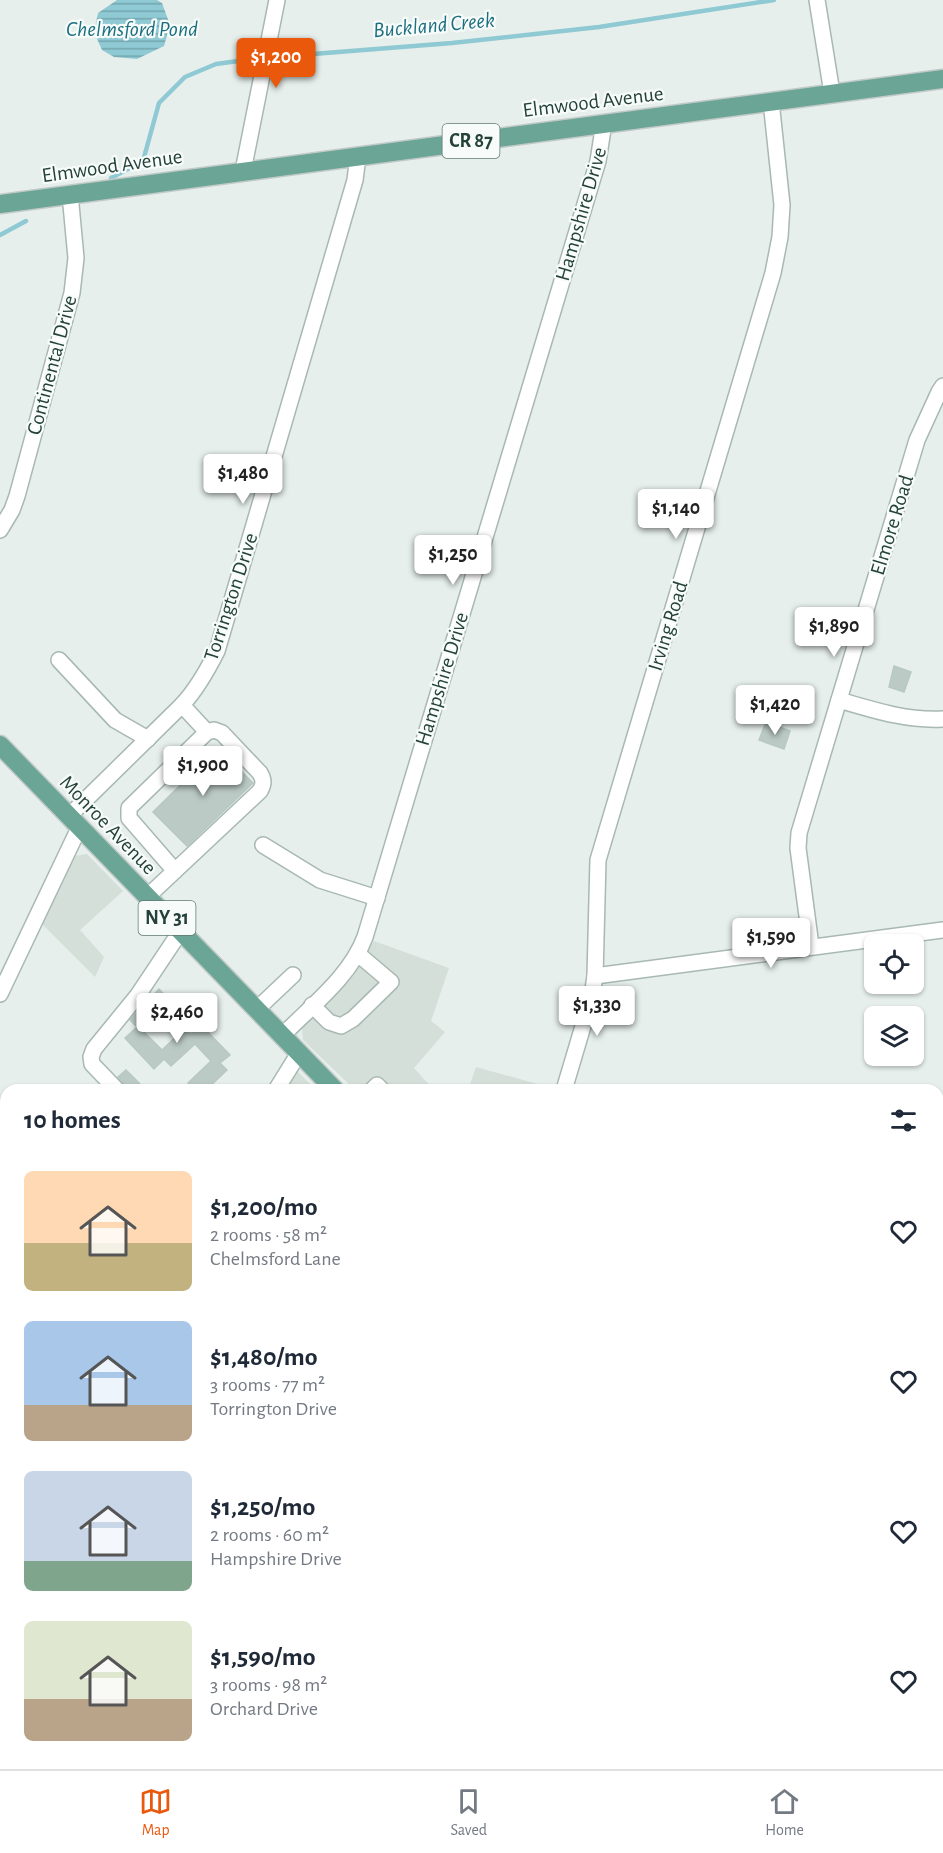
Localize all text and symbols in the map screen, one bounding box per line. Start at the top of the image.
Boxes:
water label: Buckland Creek [372,9,496,41]
water label: Chelmsford Pond [66,18,198,40]
pin: $1,200 [227,38,325,89]
text: $1,200 [250,47,302,67]
street label: Elmwood Avenue [521,83,665,121]
road number: CR 87 [442,124,500,158]
street label: Hampshire Drive [552,145,610,283]
street label: Elmwood Avenue [40,146,184,186]
street label: Continental Drive [23,293,81,437]
pin: $1,480 [194,454,292,505]
text: $1,480 [217,463,269,483]
street label: Elmore Road [867,472,917,578]
pin: $1,140 [627,489,725,540]
text: $1,140 [652,498,700,518]
street label: Torrington Drive [200,530,262,664]
pin: $1,250 [404,535,502,586]
text: $1,250 [428,544,478,564]
street label: Irving Road [644,578,692,673]
pin: $1,890 [785,607,883,658]
street label: Hampshire Drive [412,610,472,748]
text: $1,890 [809,616,859,636]
pin: $1,420 [726,685,824,736]
text: $1,420 [750,694,800,714]
pin: $1,900 [154,746,252,797]
text: $1,900 [177,755,229,775]
street label: Monroe Avenue [56,772,160,878]
road number: NY 31 [138,901,195,935]
pin: $1,590 [722,918,820,969]
text: $1,590 [746,927,796,947]
map controls [864,934,924,1066]
button: locate [864,934,924,994]
pin: $1,330 [548,986,646,1037]
pin: $2,460 [128,993,226,1044]
text: $1,330 [573,995,621,1015]
text: $2,460 [150,1002,204,1022]
button: layers [864,1006,924,1066]
icon: filters [887,1104,920,1137]
text: 10 homes [24,1107,121,1133]
text: $1,200/mo [210,1194,318,1220]
icon: home [72,1195,144,1267]
icon: heart [887,1215,920,1248]
text: 2 rooms · 58 m² [210,1225,327,1245]
text: Chelmsford Lane [210,1249,341,1269]
text: $1,480/mo [210,1344,318,1370]
icon: home [72,1345,144,1417]
icon: heart [887,1365,920,1398]
text: 3 rooms · 77 m² [210,1375,325,1395]
text: Torrington Drive [210,1399,337,1419]
text: $1,250/mo [210,1494,315,1520]
icon: home [72,1495,144,1567]
icon: heart [887,1515,920,1548]
text: 2 rooms · 60 m² [210,1525,329,1545]
text: Hampshire Drive [210,1549,342,1569]
text: $1,590/mo [210,1644,316,1670]
icon: home [72,1645,144,1717]
icon: heart [887,1665,920,1698]
text: 3 rooms · 98 m² [210,1675,327,1695]
text: Orchard Drive [210,1699,318,1719]
tab: Map [139,1785,172,1840]
tab: Saved [450,1785,487,1840]
tab: Home [765,1785,804,1840]

